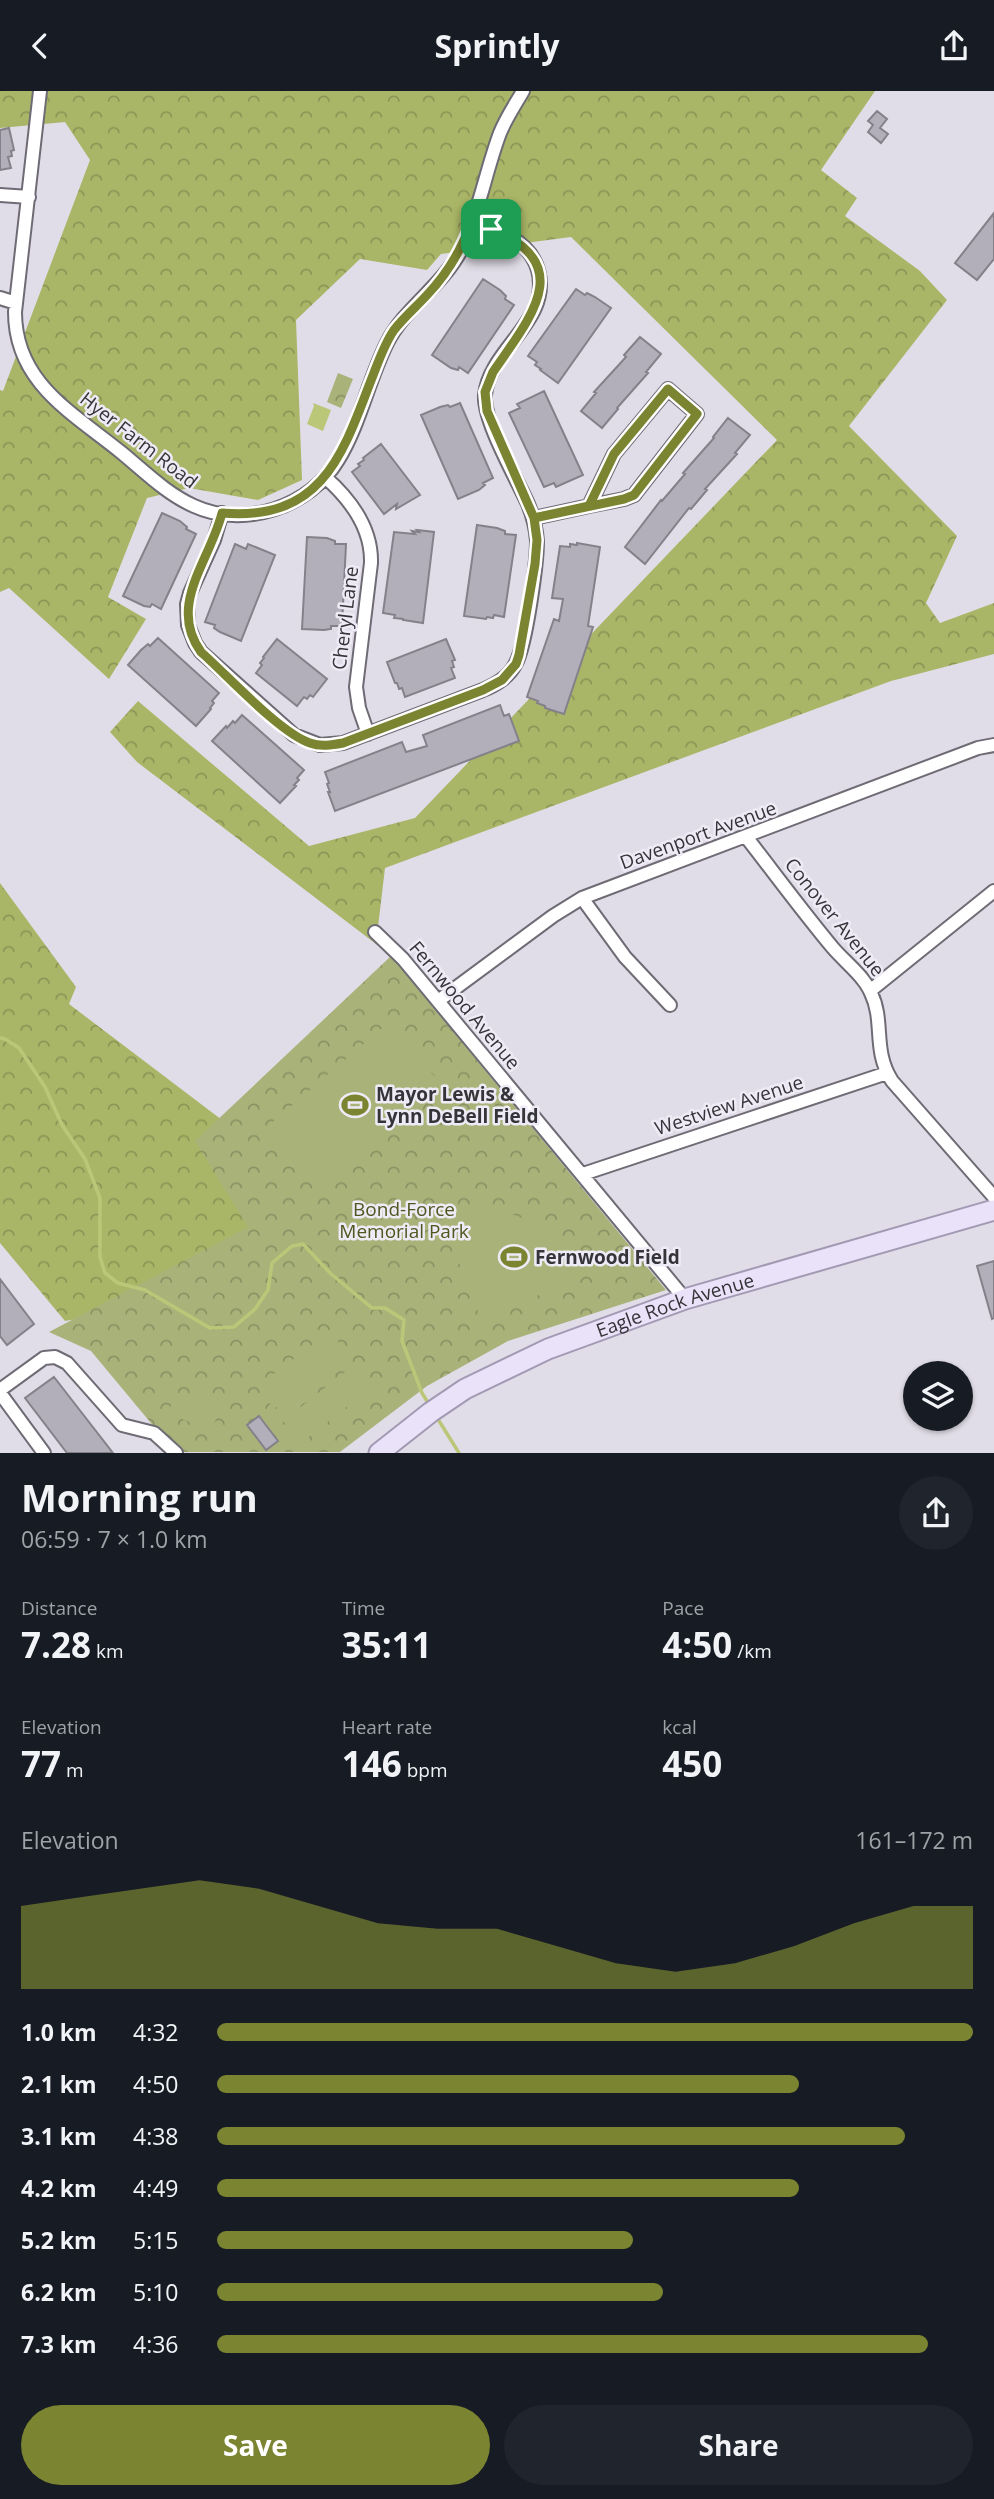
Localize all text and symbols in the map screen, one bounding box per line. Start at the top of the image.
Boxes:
text: Sprintly [434,24,560,67]
icon: back [21,27,59,65]
icon: share [935,27,973,65]
pin [461,199,521,259]
icon: arrive [472,210,510,248]
street label: Hyer Farm Road [75,386,203,494]
street label: Cheryl Lane [326,565,364,671]
street label: Davenport Avenue [616,795,780,875]
street label: Conover Avenue [779,852,891,982]
street label: Fernwood Avenue [404,935,526,1075]
street label: Westview Avenue [651,1069,807,1141]
place label: Mayor Lewis & Lynn DeBell Field [376,1081,539,1129]
sports icon: Mayor Lewis & Lynn DeBell Field [340,1090,370,1120]
park label: Bond-Force Memorial Park [339,1196,469,1244]
sports icon: Fernwood Field [499,1242,529,1272]
place label: Fernwood Field [535,1244,680,1270]
street label: Eagle Rock Avenue [592,1267,757,1343]
map controls [903,1361,973,1431]
button: layers [903,1361,973,1431]
text: Morning run [21,1471,258,1523]
button: share [899,1476,973,1550]
text: 06:59 · 7 × 1.0 km [21,1523,208,1555]
text: Distance [21,1595,97,1621]
text: Time [342,1595,385,1621]
text: Pace [662,1595,704,1621]
text: 7.28 [21,1621,91,1668]
text: 35:11 [342,1621,432,1668]
text: 4:50 [662,1621,732,1668]
text: km [91,1638,124,1664]
text: /km [732,1638,772,1664]
text: Elevation [21,1714,102,1740]
text: Heart rate [342,1714,432,1740]
text: kcal [662,1714,697,1740]
text: 77 [21,1740,61,1787]
text: 146 [342,1740,402,1787]
text: 450 [662,1740,722,1787]
text: m [61,1757,84,1783]
text: bpm [402,1757,447,1783]
text: Elevation [21,1824,119,1856]
text: 161–172 m [855,1824,973,1856]
text: 1.0 km [21,2016,97,2048]
text: 4:32 [133,2016,179,2048]
text: 2.1 km [21,2068,97,2100]
text: 4:50 [133,2068,179,2100]
text: 3.1 km [21,2120,97,2152]
text: 4:38 [133,2120,179,2152]
text: 4.2 km [21,2172,97,2204]
text: 4:49 [133,2172,179,2204]
text: 5.2 km [21,2224,97,2256]
text: 5:15 [133,2224,179,2256]
text: 6.2 km [21,2276,97,2308]
text: 5:10 [133,2276,179,2308]
text: 7.3 km [21,2328,97,2360]
text: 4:36 [133,2328,179,2360]
button: Save [21,2405,490,2485]
button: Share [504,2405,973,2485]

